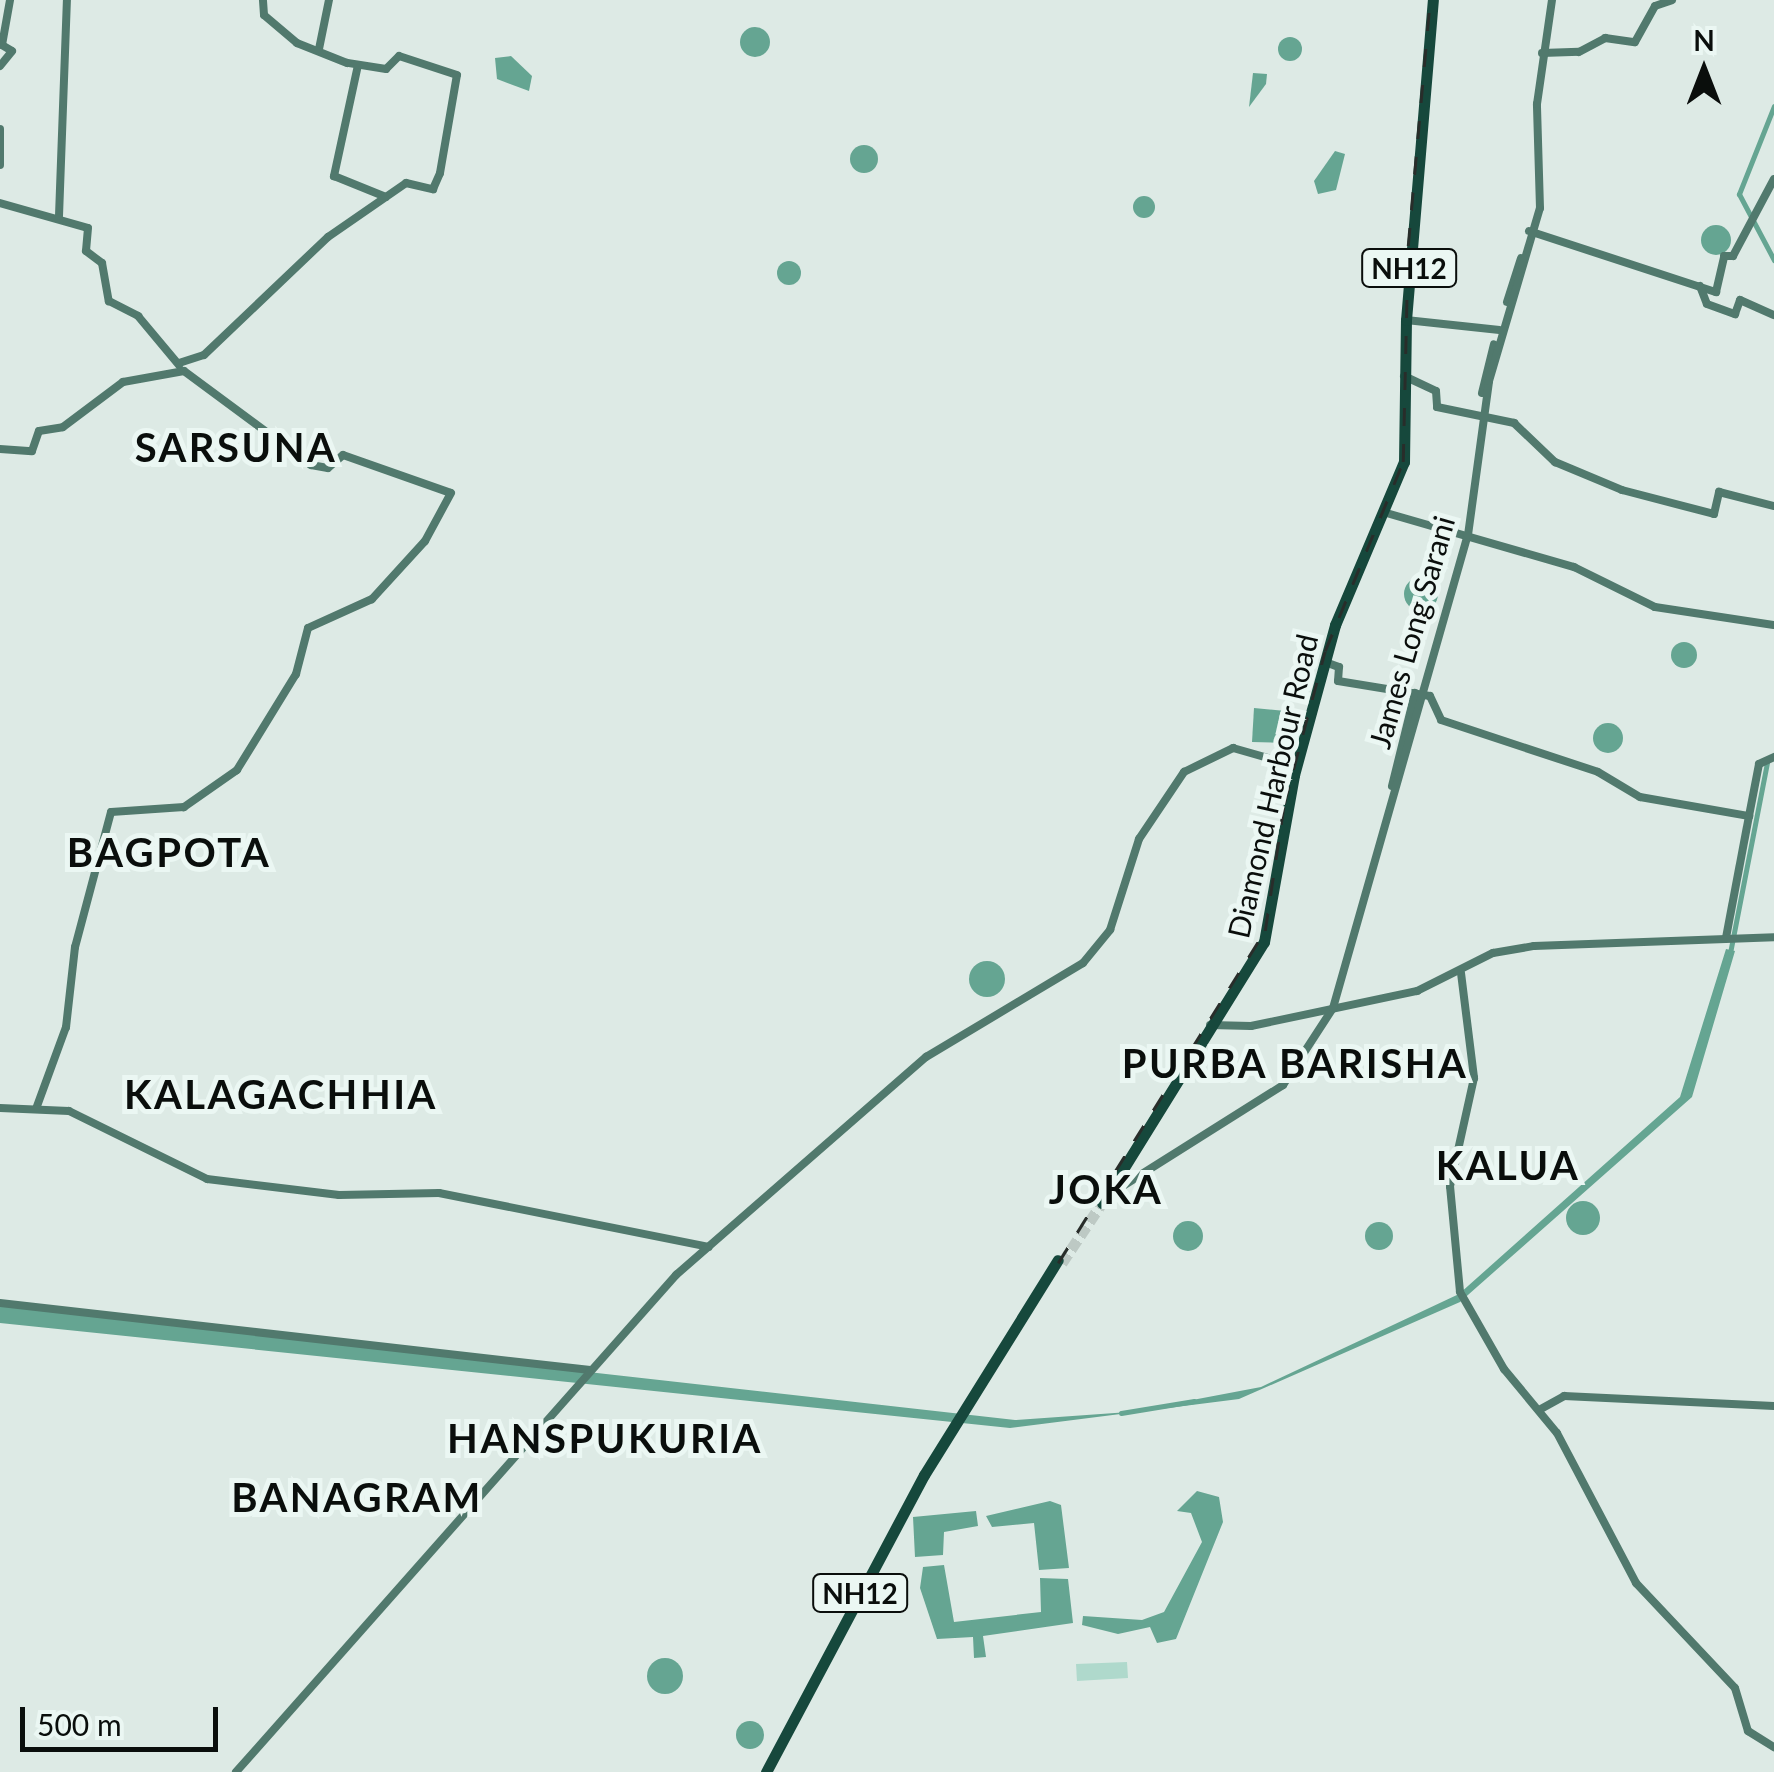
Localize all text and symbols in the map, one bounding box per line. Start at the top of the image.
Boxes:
north arrow [1654,20,1754,120]
text: N [1693,23,1715,57]
road number: NH12 [1359,245,1459,291]
district label: SARSUNA [135,423,337,471]
street label: James Long Sarani [1361,512,1461,752]
street label: Diamond Harbour Road [1219,630,1325,942]
district label: BAGPOTA [67,828,271,876]
district label: PURBA BARISHA [1121,1039,1469,1087]
district label: KALAGACHHIA [124,1070,438,1118]
district label: KALUA [1436,1141,1580,1189]
district label: JOKA [1049,1165,1163,1213]
district label: HANSPUKURIA [447,1414,763,1462]
district label: BANAGRAM [231,1473,483,1521]
road number: NH12 [810,1570,910,1616]
scale bar [25,1687,222,1749]
text: 500 m [37,1706,122,1742]

